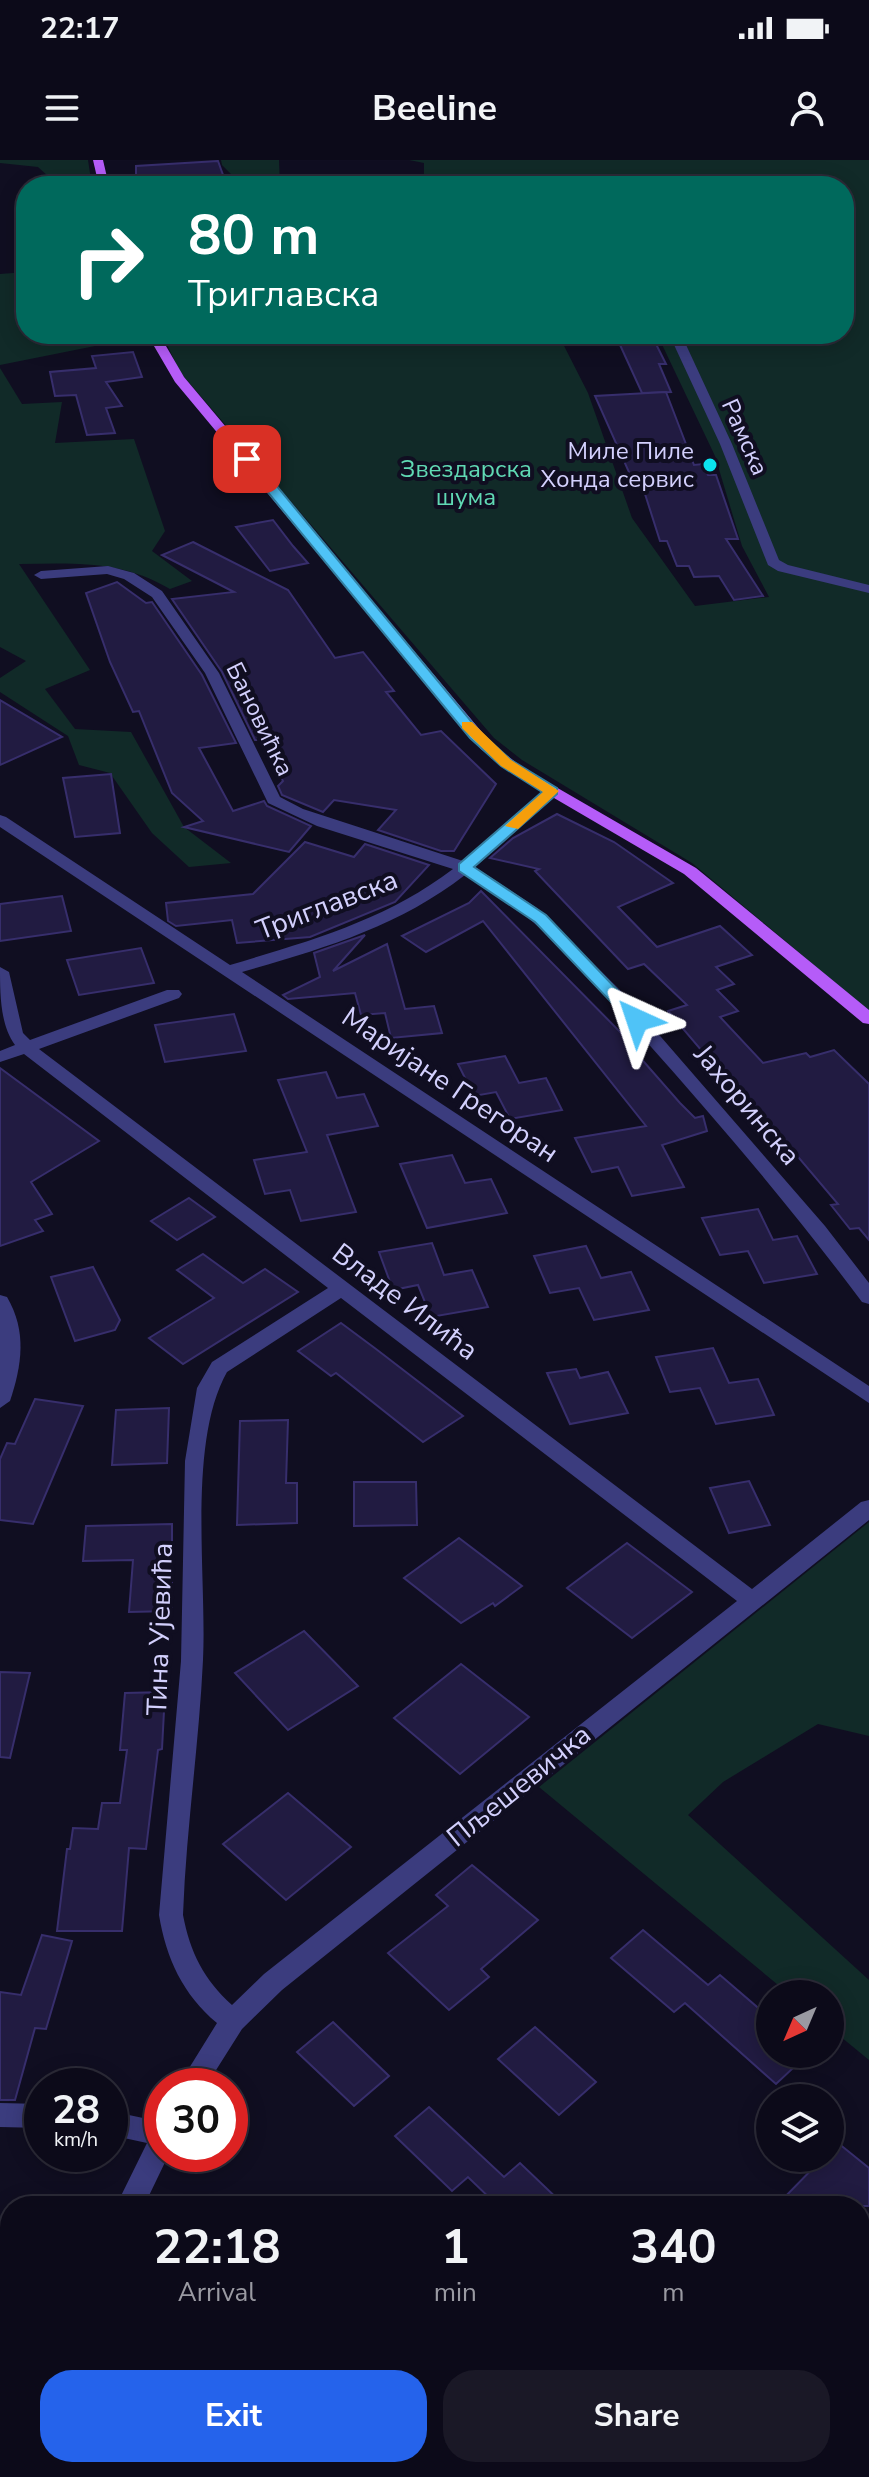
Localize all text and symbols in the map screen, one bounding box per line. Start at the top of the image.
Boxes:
text: 22:17 [40,8,119,49]
text: Beeline [372,84,497,133]
icon: menu [40,86,84,130]
icon: person [785,86,829,130]
text: 80 m [188,197,319,274]
icon: right [56,208,160,312]
text: Триглавска [188,270,379,319]
street label: Рамска [714,394,776,480]
pin [213,425,281,493]
place label: Миле Пиле Хонда сервис [540,435,694,495]
icon: arrive [225,437,269,481]
park label: Звездарска шума [400,453,532,513]
marker: Миле Пиле Хонда сервис [701,456,719,474]
street label: Бановићка [219,657,301,781]
street label: Триглавска [251,861,403,949]
position arrow [595,978,679,1062]
street label: Маријане Грегоран [334,998,566,1172]
street label: Јахоринска [685,1036,809,1174]
street label: Владе Илића [324,1235,486,1369]
street label: Тина Ујевића [138,1542,182,1716]
street label: Пљешевичка [439,1716,599,1856]
north arrow [756,1980,844,2068]
map controls [756,1980,844,2172]
speed limit sign: 30 [144,2068,248,2172]
text: 28 [52,2083,100,2137]
button: layers [756,2084,844,2172]
text: km/h [54,2126,98,2153]
text: 22:18 [153,2214,280,2280]
text: 1 [441,2214,470,2280]
text: 340 [630,2214,717,2280]
text: Arrival [178,2275,256,2310]
text: min [434,2275,477,2310]
text: m [662,2275,685,2310]
button: Exit [40,2370,427,2462]
button: Share [443,2370,830,2462]

